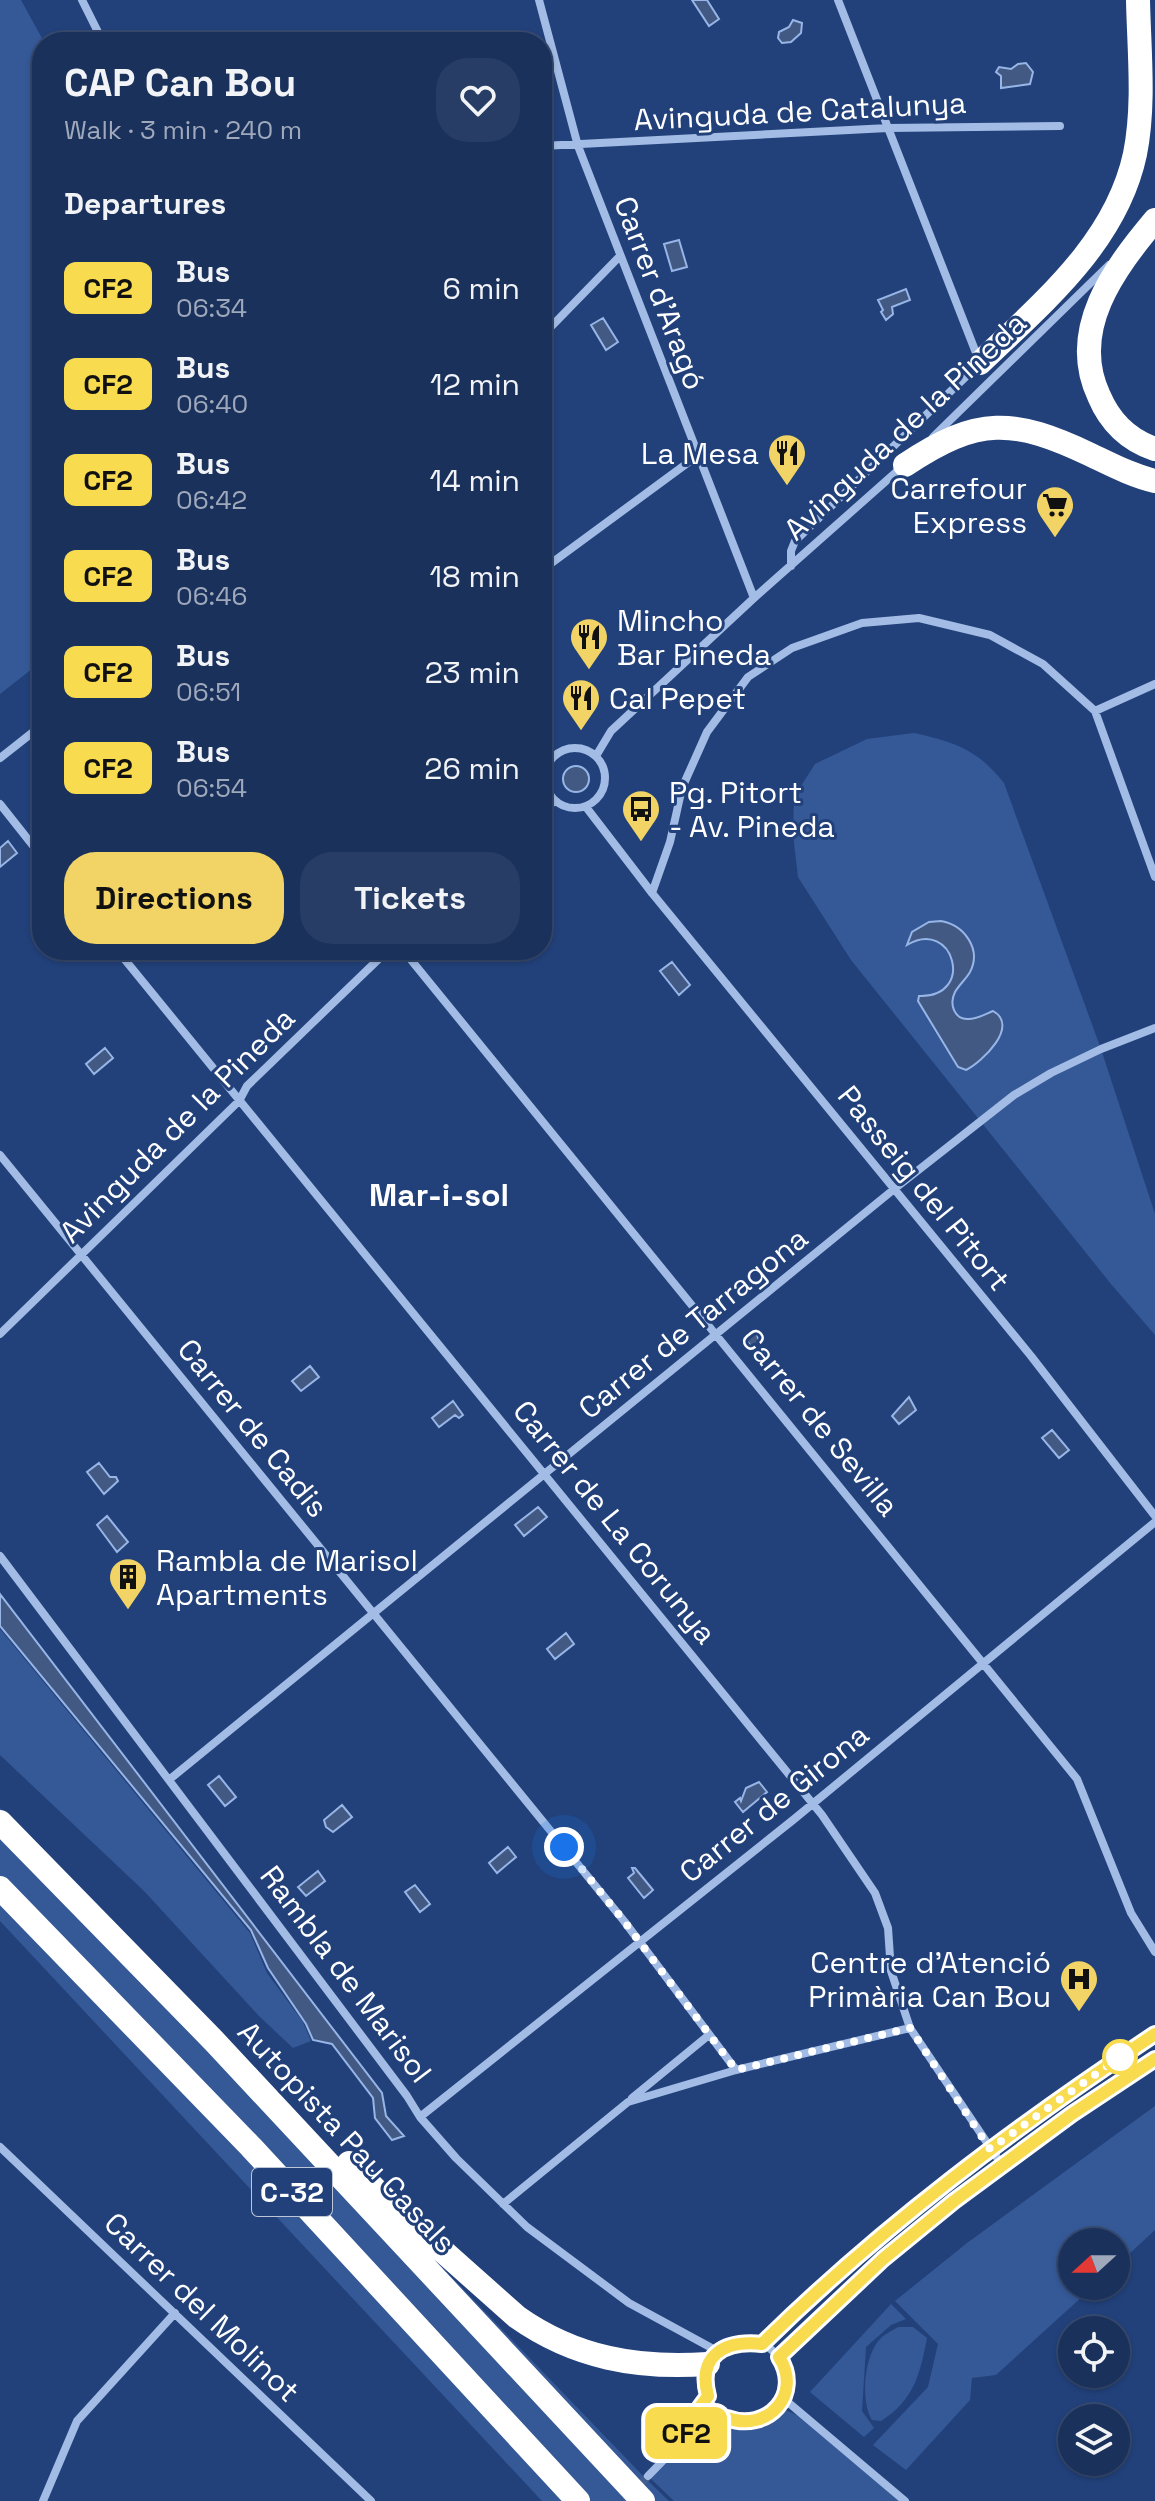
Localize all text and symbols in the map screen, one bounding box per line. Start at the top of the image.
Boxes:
button: heart [436,58,520,142]
text: CAP Can Bou [64,59,296,107]
street label: Avinguda de Catalunya [633,83,967,139]
text: Walk · 3 min · 240 m [64,113,302,147]
text: Departures [64,184,226,223]
street label: Carrer d'Aragó [605,191,715,395]
text: Bus [176,252,230,291]
text: 6 min [442,269,520,308]
text: CF2 [83,270,133,306]
text: 06:34 [176,291,247,325]
street label: Avinguda de la Pineda [776,304,1034,548]
text: Bus [176,348,230,387]
text: 12 min [430,365,520,404]
text: CF2 [83,366,133,402]
text: 06:40 [176,387,248,421]
restaurant icon: La Mesa [766,432,808,487]
place label: La Mesa [641,434,759,473]
text: Bus [176,444,230,483]
text: 14 min [429,461,520,500]
text: CF2 [83,462,133,498]
place label: Carrefour Express [890,469,1027,542]
text: 06:42 [176,483,247,517]
supermarket icon: Carrefour Express [1034,484,1076,539]
text: Bus [176,540,230,579]
text: 18 min [430,557,520,596]
text: CF2 [83,558,133,594]
text: 06:46 [176,579,247,613]
place label: Mincho Bar Pineda [617,601,771,674]
restaurant icon: Mincho Bar Pineda [568,616,610,671]
text: Bus [176,636,230,675]
text: 23 min [425,653,520,692]
text: CF2 [83,654,133,690]
text: 06:51 [176,675,241,709]
restaurant icon: Cal Pepet [560,677,602,732]
place label: Cal Pepet [609,679,746,718]
text: Bus [176,732,230,771]
text: 26 min [424,749,520,788]
text: CF2 [83,750,133,786]
text: 06:54 [176,771,247,805]
place label: Pg. Pitort - Av. Pineda [669,773,835,846]
bus stop icon: Pg. Pitort - Av. Pineda [620,788,662,843]
button: Directions [64,852,284,944]
button: Tickets [300,852,520,944]
street label: Avinguda de la Pineda [51,999,303,1251]
street label: Passeig del Pitort [829,1077,1019,1299]
district label: Mar-i-sol [369,1175,509,1215]
street label: Carrer de Tarragona [570,1218,816,1428]
street label: Carrer de Sevilla [732,1320,908,1524]
street label: Carrer de Cadis [169,1331,337,1525]
street label: Carrer de La Corunya [505,1392,725,1652]
place label: Rambla de Marisol Apartments [156,1541,418,1614]
building icon: Rambla de Marisol Apartments [107,1556,149,1611]
street label: Carrer de Girona [671,1715,877,1891]
your location [544,1827,584,1867]
street label: Rambla de Marisol [252,1858,440,2090]
place label: Centre d'Atenció Primària Can Bou [808,1943,1051,2016]
hospital icon: Centre d'Atenció Primària Can Bou [1058,1958,1100,2013]
street label: Autopista Pau Casals [229,2013,465,2261]
unlabelled marker [1103,2040,1137,2074]
road number: C-32 [252,2168,332,2216]
street label: Carrer del Molinot [96,2204,308,2410]
north arrow [1058,2228,1130,2300]
map controls [1058,2228,1130,2476]
button: locate [1058,2316,1130,2388]
button: layers [1058,2404,1130,2476]
line badge: CF2 [640,2407,732,2459]
text: CF2 [661,2415,711,2451]

